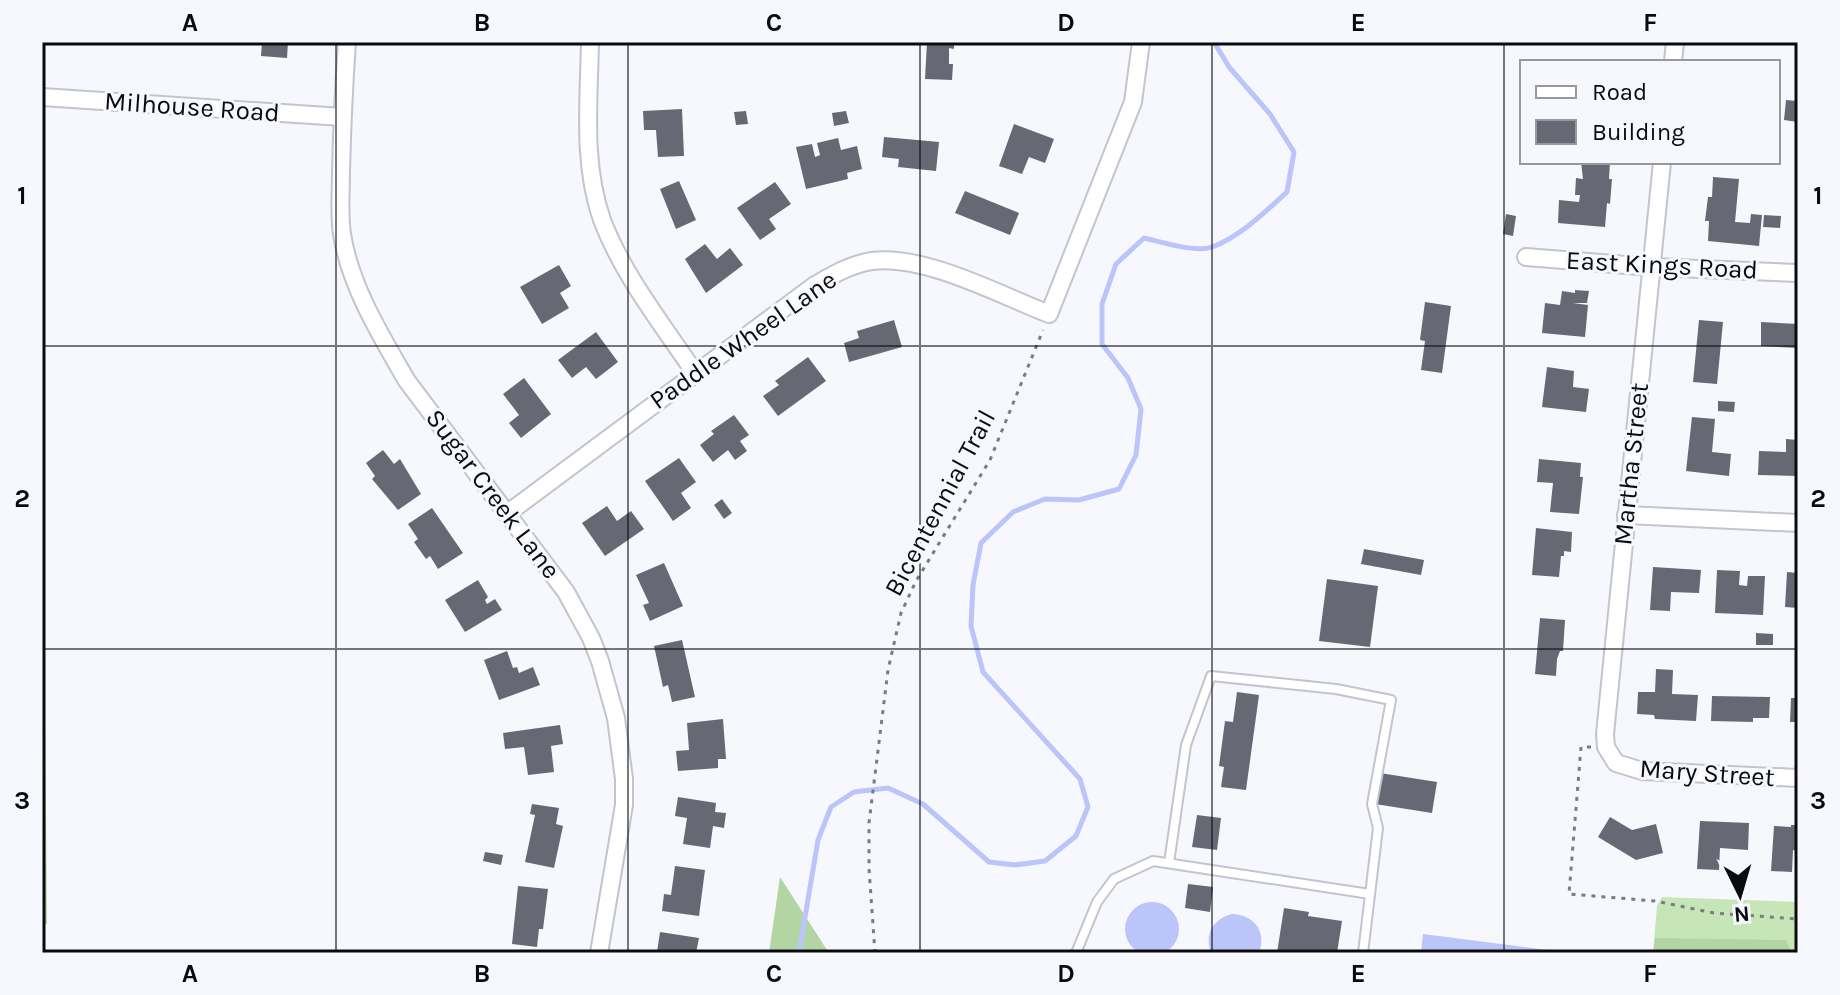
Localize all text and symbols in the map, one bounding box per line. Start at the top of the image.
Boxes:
text: A [182,7,198,38]
text: B [474,7,490,38]
text: C [766,7,782,38]
text: D [1057,7,1075,38]
text: E [1350,7,1366,38]
text: F [1643,7,1657,38]
legend [1520,60,1780,164]
text: Road [1592,78,1647,106]
street label: Milhouse Road [103,85,281,129]
text: Building [1592,118,1685,146]
text: 1 [17,180,27,211]
text: 1 [1813,180,1823,211]
street label: East Kings Road [1565,244,1759,286]
street label: Paddle Wheel Lane [644,264,842,416]
street label: Martha Street [1607,381,1655,547]
street label: Sugar Creek Lane [419,403,567,585]
street label: Bicentennial Trail [878,405,1002,601]
text: 2 [14,483,30,514]
text: 2 [1810,483,1826,514]
street label: Mary Street [1638,753,1776,793]
text: 3 [14,785,30,816]
text: 3 [1810,785,1826,816]
north arrow [1700,855,1780,935]
text: N [1733,900,1751,928]
text: A [182,958,198,989]
text: B [474,958,490,989]
text: C [766,958,782,989]
text: D [1057,958,1075,989]
text: E [1350,958,1366,989]
text: F [1643,958,1657,989]

